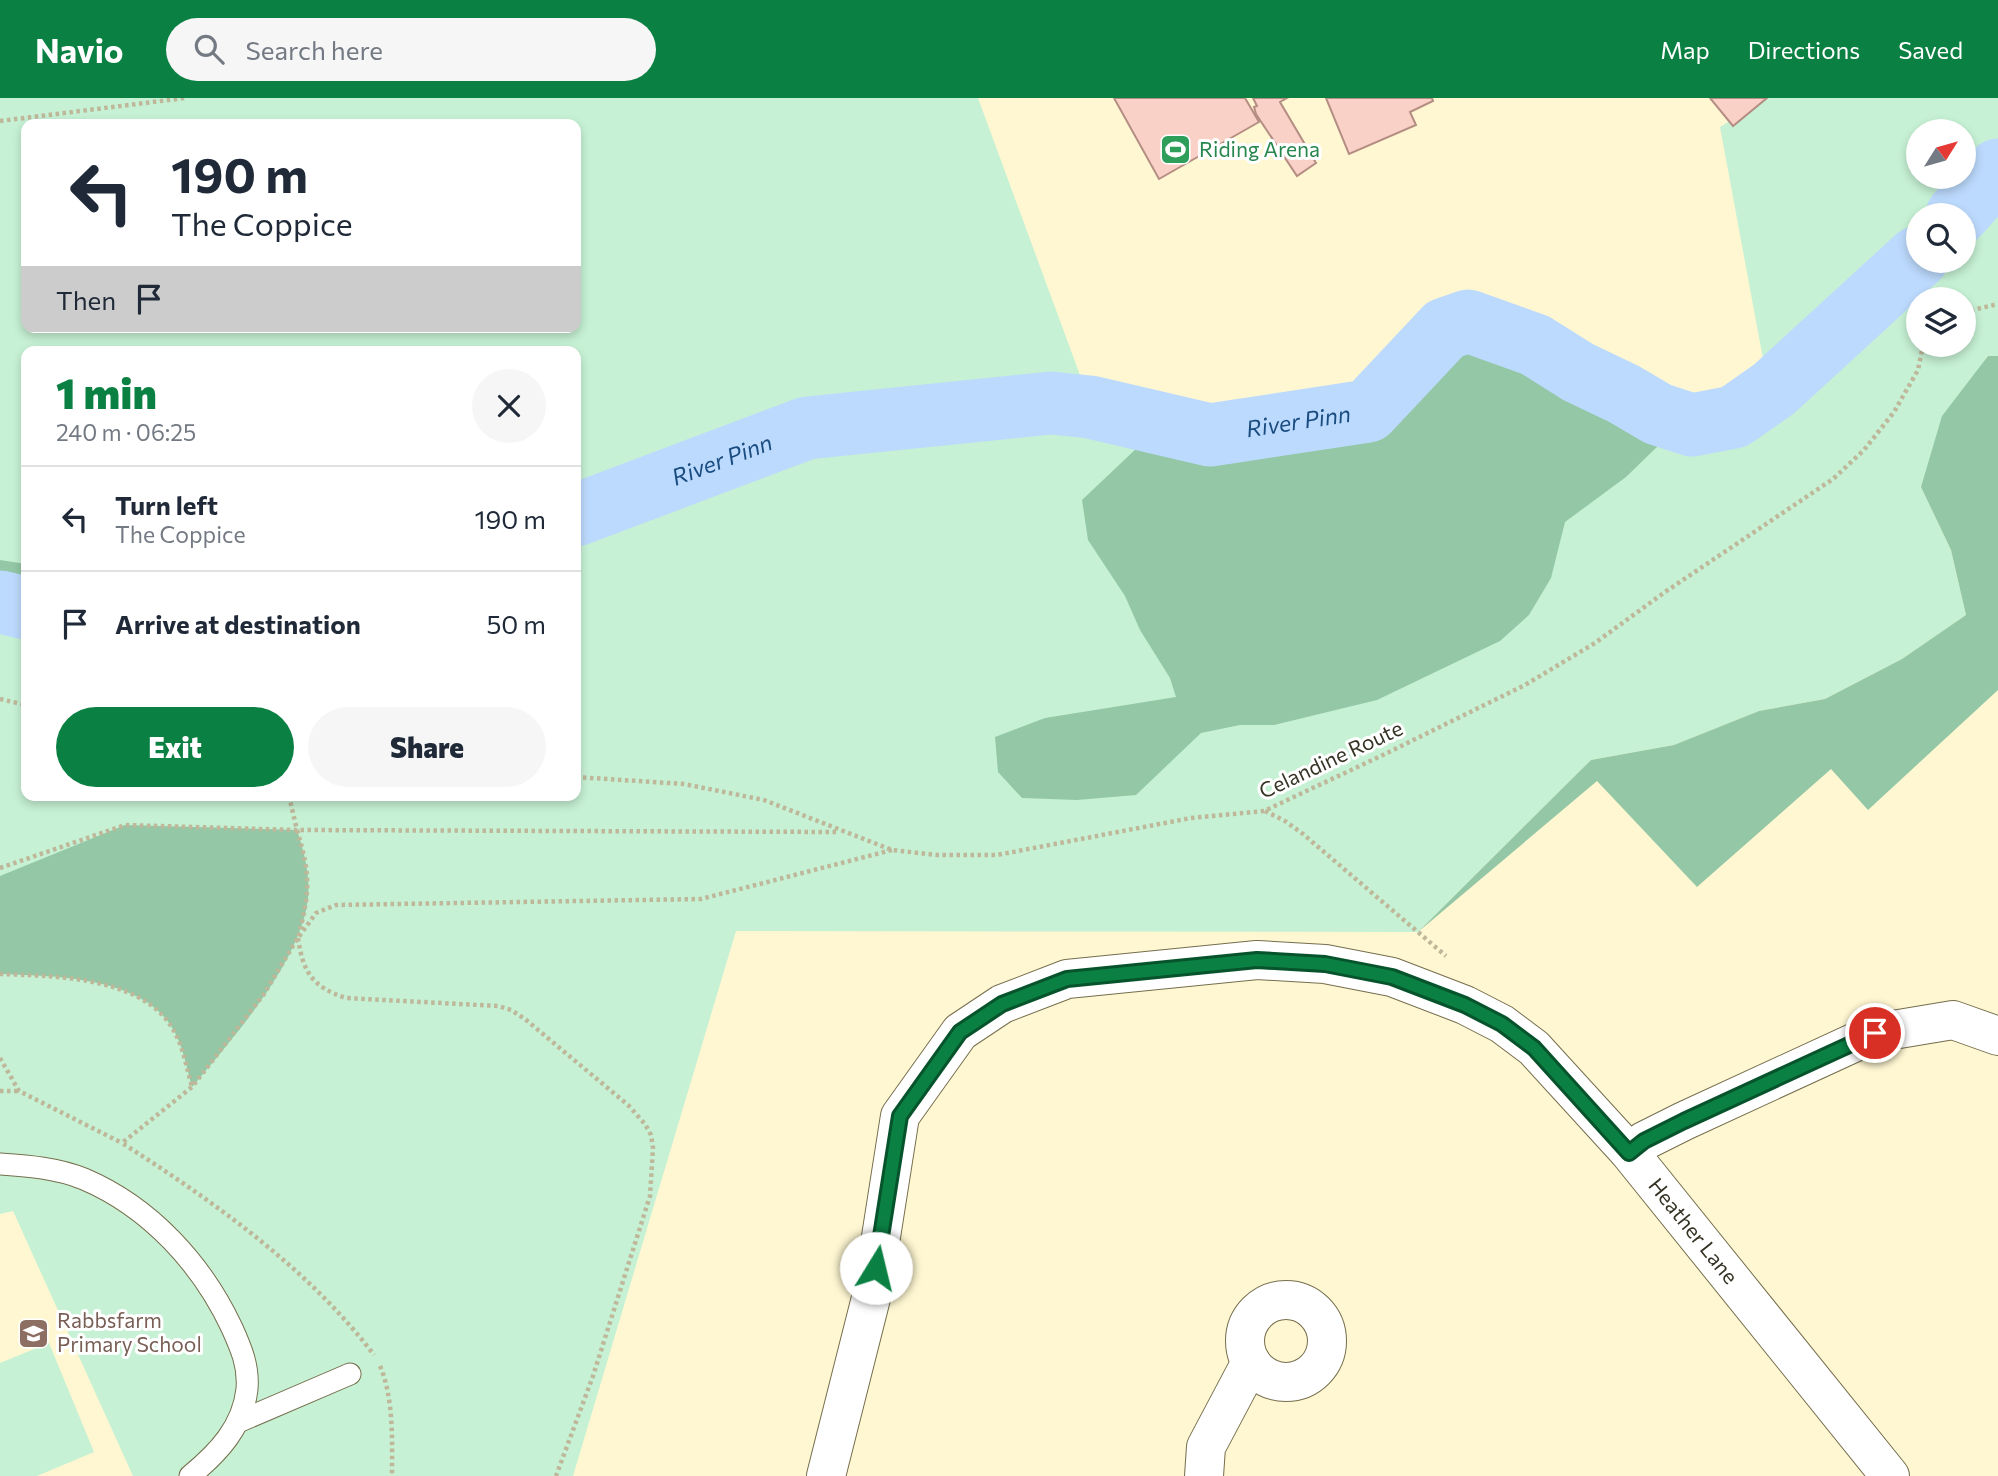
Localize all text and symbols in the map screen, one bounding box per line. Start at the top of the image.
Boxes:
search box [166,18,656,81]
text: Navio [35,29,124,70]
icon: search [190,30,228,68]
text: Search here [246,34,383,65]
text: Map [1660,35,1710,64]
text: Directions [1748,35,1860,64]
text: Saved [1898,35,1963,64]
north arrow [1906,119,1976,189]
map controls [1906,119,1976,357]
sports icon: Riding Arena [1159,133,1193,167]
place label: Riding Arena [1199,136,1320,161]
text: 190 m [171,143,308,203]
icon: left [56,147,147,238]
text: The Coppice [171,203,353,243]
button: search [1906,203,1976,273]
icon: arrive [130,280,168,318]
text: Then [56,284,116,315]
button: layers [1906,287,1976,357]
text: 1 min [56,366,157,418]
button: close [472,369,546,443]
water label: River Pinn [1244,399,1352,442]
text: 240 m · 06:25 [56,418,196,446]
water label: River Pinn [667,427,776,491]
text: Turn left [115,489,218,520]
icon: left [56,500,94,538]
text: 190 m [474,503,546,534]
text: The Coppice [115,520,246,548]
icon: arrive [56,605,94,643]
text: Arrive at destination [115,608,361,639]
text: 50 m [486,608,546,639]
button: Exit [56,707,294,787]
button: Share [308,707,546,787]
street label: Celandine Route [1255,714,1406,803]
pin [1845,1003,1905,1063]
icon: arrive [1856,1014,1894,1052]
street label: Heather Lane [1644,1173,1744,1288]
position arrow [839,1231,913,1305]
place label: Rabbsfarm Primary School [57,1307,202,1356]
school or university icon: Rabbsfarm Primary School [17,1316,51,1350]

